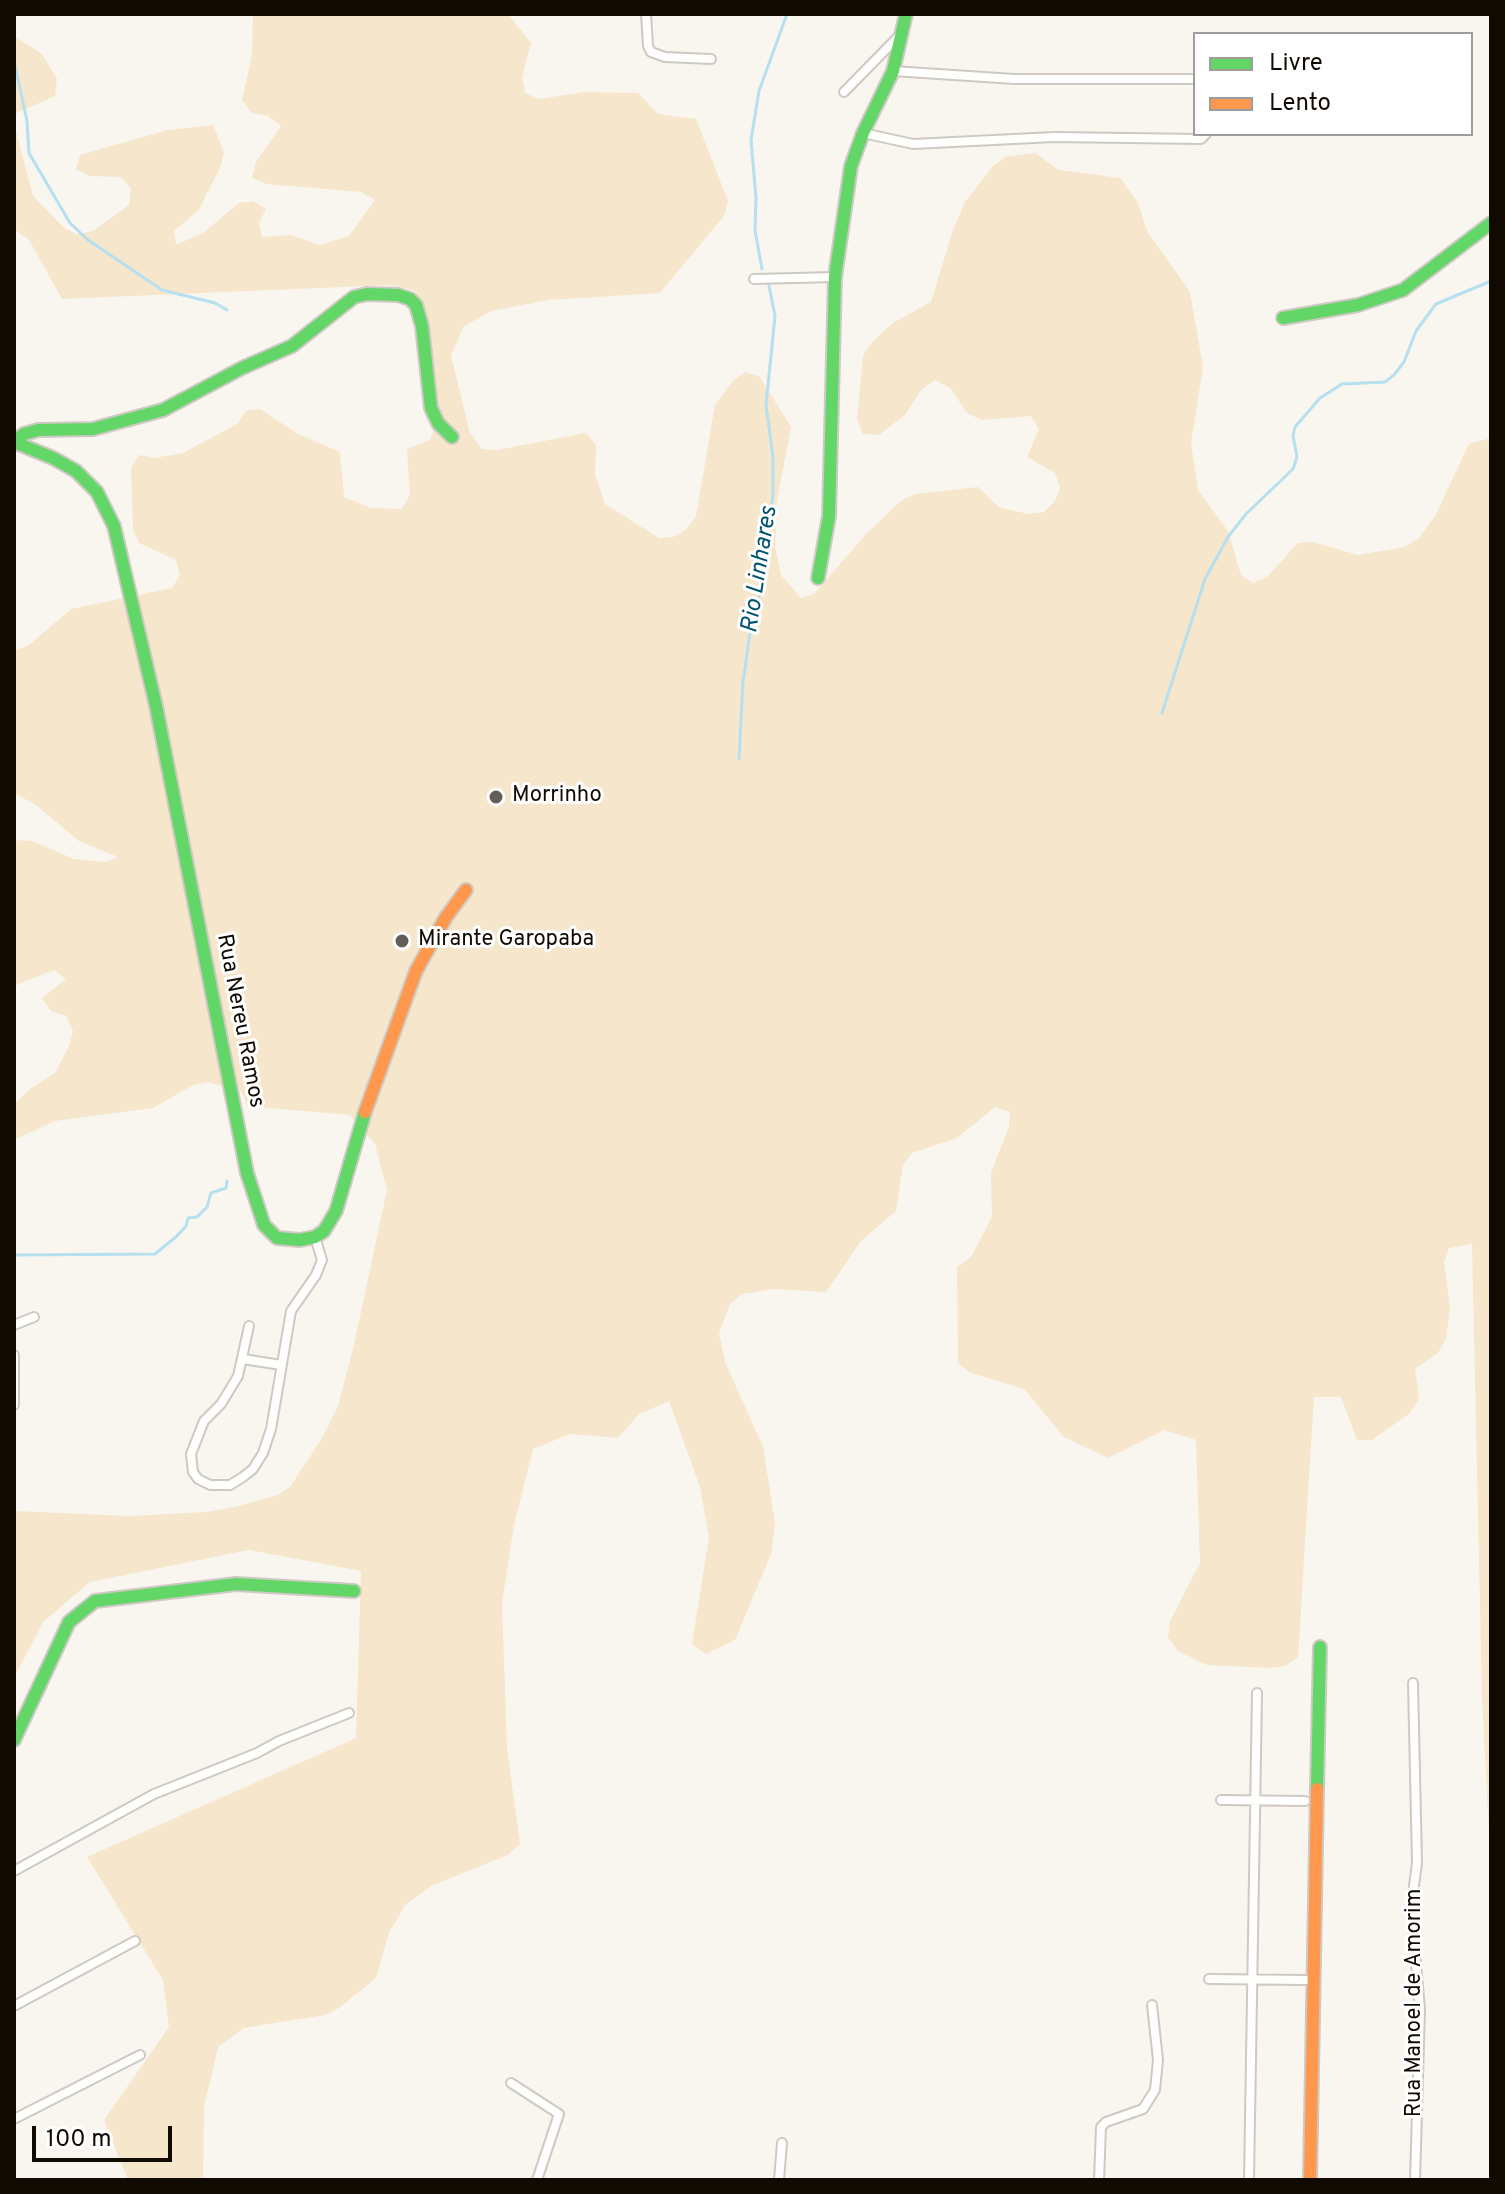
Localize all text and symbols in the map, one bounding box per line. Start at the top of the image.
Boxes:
legend [1193,32,1473,136]
text: Livre [1269,49,1323,79]
text: Lento [1269,89,1331,119]
water label: Rio Linhares [737,504,785,636]
place label: Morrinho [512,784,602,810]
marker: Morrinho [487,788,505,806]
place label: Mirante Garopaba [418,928,594,954]
street label: Rua Nereu Ramos [209,932,269,1110]
marker: Mirante Garopaba [393,932,411,950]
street label: Rua Manoel de Amorim [1403,1889,1429,2117]
scale bar [36,2110,176,2160]
text: 100 m [46,2125,112,2155]

